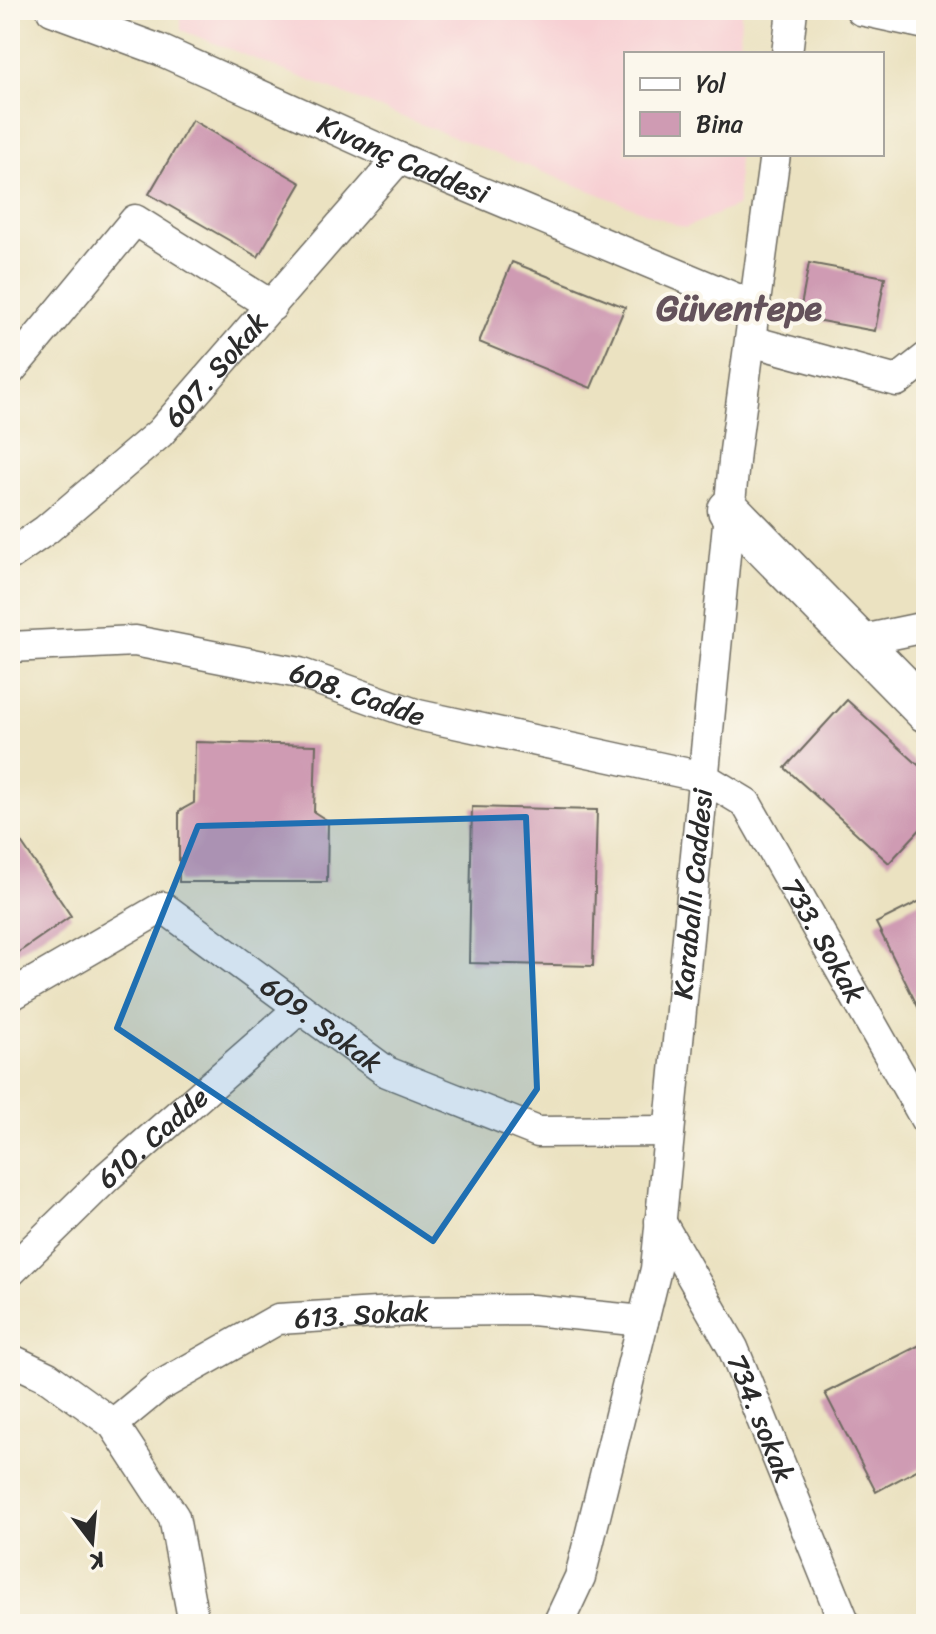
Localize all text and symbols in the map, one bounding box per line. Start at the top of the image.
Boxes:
legend [624,52,884,156]
text: Yol [696,63,727,105]
street label: Kıvanç Caddesi [309,100,498,219]
text: Bina [696,103,744,145]
district label: Güventepe [656,276,823,340]
street label: 607. Sokak [151,300,281,439]
street label: 608. Cadde [285,648,432,741]
street label: Karaballı Caddesi [658,785,727,1001]
street label: 733. Sokak [768,868,879,1013]
street label: 609. Sokak [250,962,393,1086]
street label: 610. Cadde [84,1074,220,1201]
street label: 613. Sokak [293,1287,429,1343]
street label: 734. sokak [713,1346,809,1490]
north arrow [52,1502,132,1582]
text: K [84,1540,110,1582]

